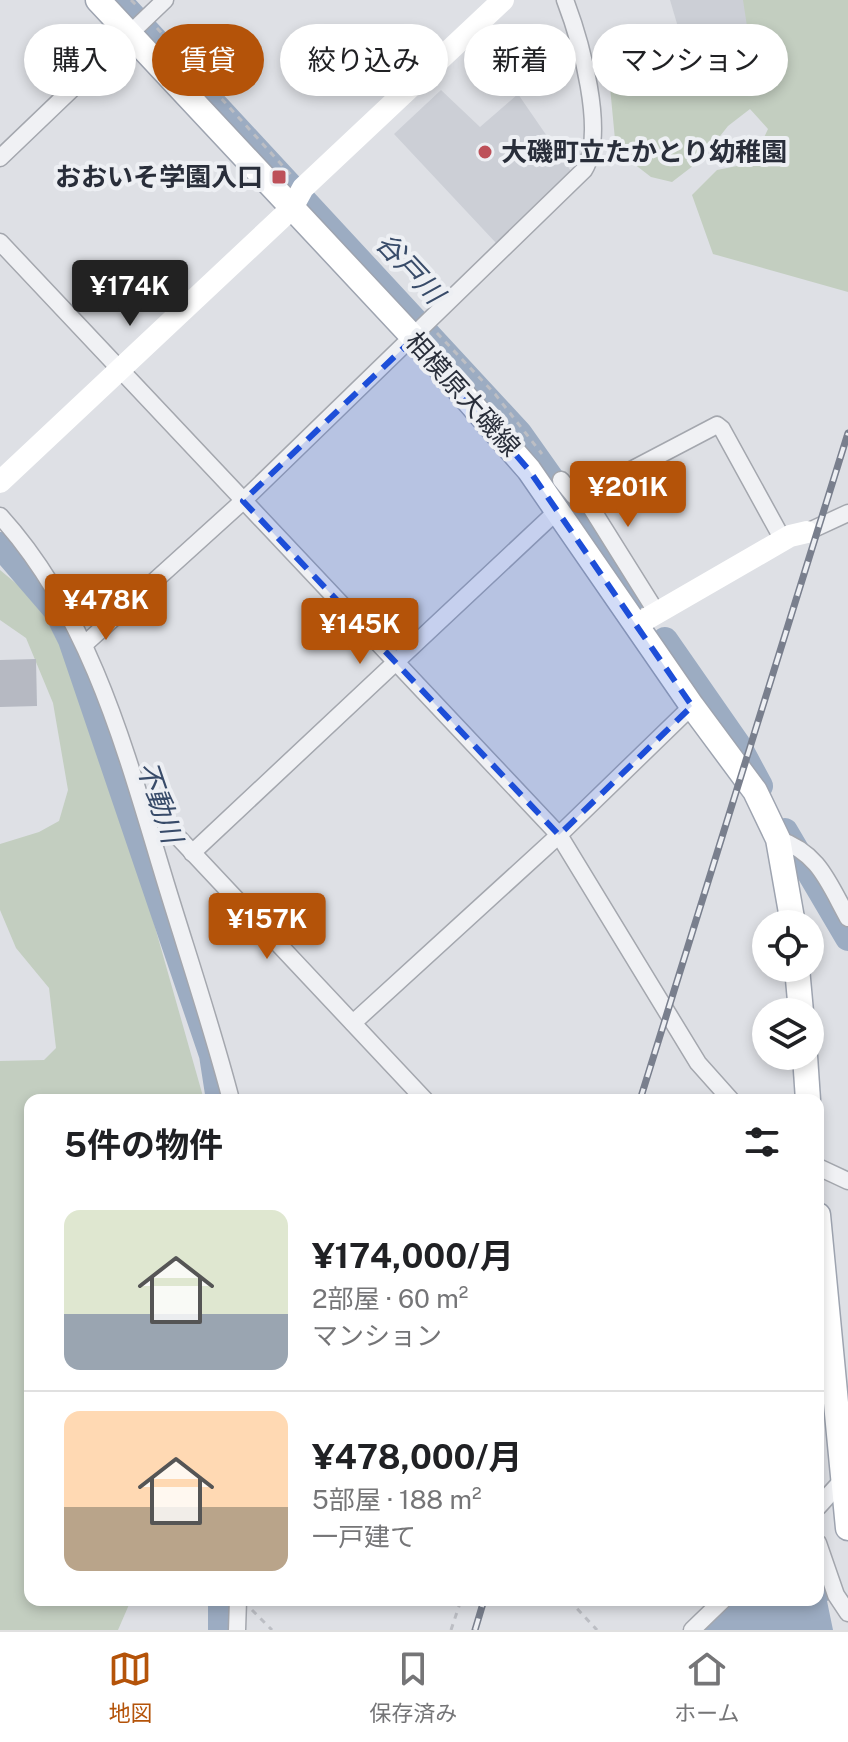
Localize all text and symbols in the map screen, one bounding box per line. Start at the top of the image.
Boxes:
chip: 購入 [24,24,136,96]
chip: 賃貸 [152,24,264,96]
chip: 絞り込み [280,24,448,96]
chip: 新着 [464,24,576,96]
chip: マンション [592,24,788,96]
place label: 大磯町立たかとり幼稚園 [501,136,787,167]
marker: 大磯町立たかとり幼稚園 [476,143,494,161]
place label: おおいそ学園入口 [55,161,263,192]
marker: おおいそ学園入口 [270,168,288,186]
water label: 谷戸川 [370,226,453,312]
pin: ¥174K [74,260,186,328]
text: ¥174K [90,270,170,301]
street label: 相模原大磯線 [400,325,527,462]
pin: ¥201K [572,461,684,529]
text: ¥201K [588,471,668,502]
pin: ¥478K [50,574,162,642]
text: ¥478K [63,584,149,615]
pin: ¥145K [304,598,416,666]
text: ¥145K [319,608,401,639]
water label: 不動川 [131,757,191,850]
pin: ¥157K [211,893,323,961]
text: ¥157K [227,903,307,934]
map controls [752,910,824,1070]
button: locate [752,910,824,982]
button: layers [752,998,824,1070]
icon: filters [740,1120,784,1164]
text: 5件の物件 [64,1125,223,1165]
text: ¥174,000/月 [312,1236,514,1276]
icon: home [128,1242,224,1338]
text: 2部屋 · 60 m² [312,1283,468,1314]
text: マンション [312,1320,442,1351]
text: ¥478,000/月 [312,1437,522,1477]
icon: home [128,1443,224,1539]
text: 5部屋 · 188 m² [312,1484,482,1515]
text: 一戸建て [312,1521,416,1552]
tab: 地図 [108,1647,152,1727]
tab: 保存済み [369,1647,457,1727]
tab: ホーム [674,1647,740,1727]

